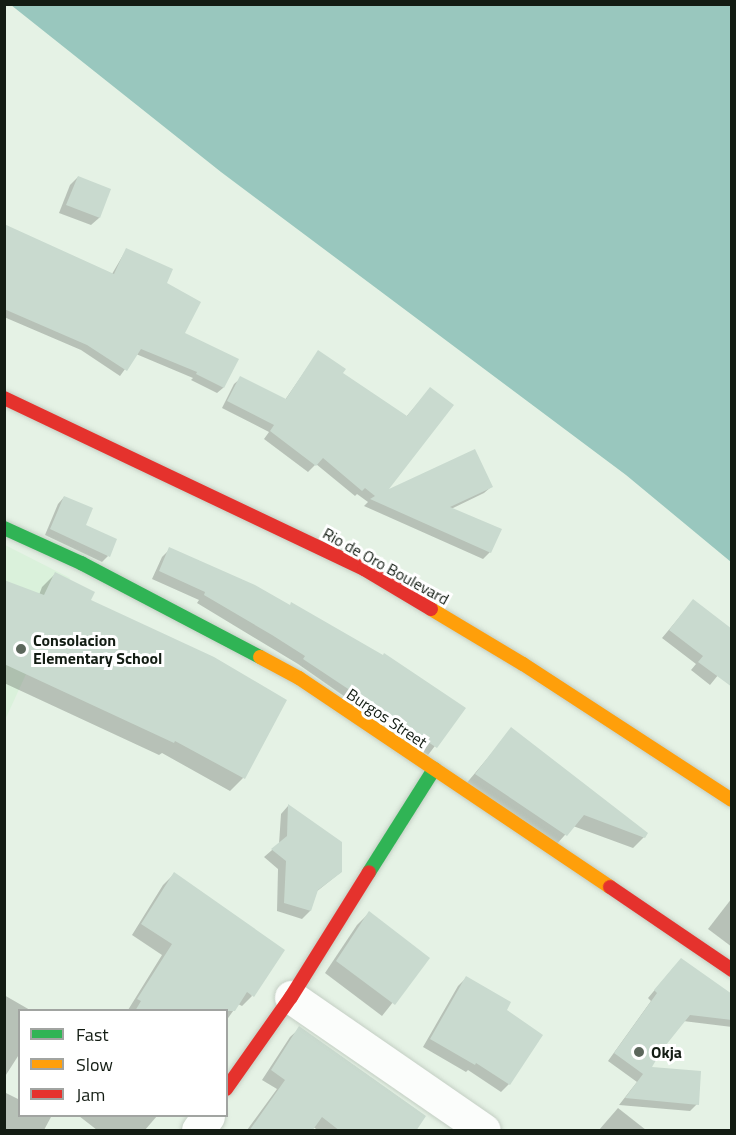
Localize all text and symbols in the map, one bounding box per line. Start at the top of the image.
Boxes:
street label: Rio de Oro Boulevard [320,523,452,609]
place label: Consolacion Elementary School [33,630,162,668]
marker: Consolacion Elementary School [14,642,28,656]
street label: Burgos Street [343,684,431,752]
legend [18,1009,228,1117]
text: Fast [76,1021,109,1048]
place label: Okja [651,1042,682,1062]
marker: Okja [632,1045,646,1059]
text: Slow [76,1051,113,1078]
text: Jam [76,1081,105,1108]

